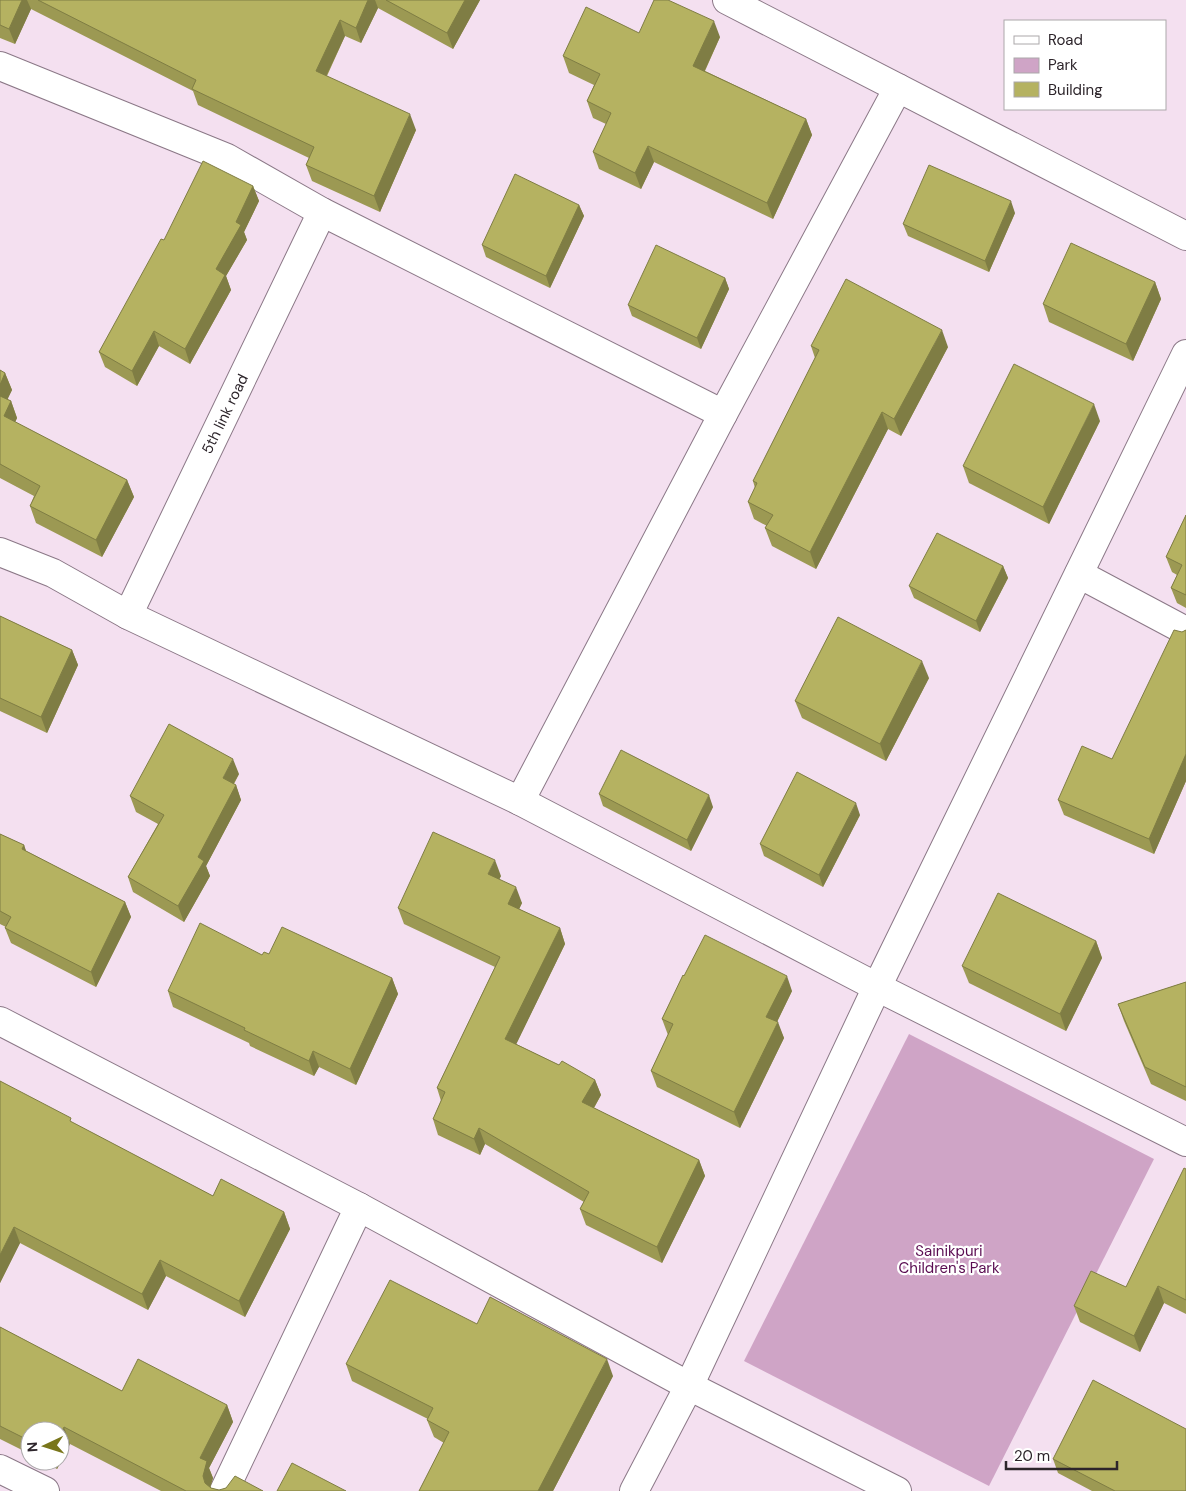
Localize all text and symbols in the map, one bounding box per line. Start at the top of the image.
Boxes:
legend [1004,20,1166,110]
text: Road [1048,30,1083,50]
text: Park [1048,55,1078,75]
text: Building [1048,80,1103,100]
street label: 5th link road [197,371,253,457]
park label: Sainikpuri Children's Park [899,1241,1000,1278]
north arrow [20,1421,70,1471]
scale bar [1006,1438,1117,1470]
text: N [23,1441,41,1453]
text: 20 m [1014,1446,1050,1466]

